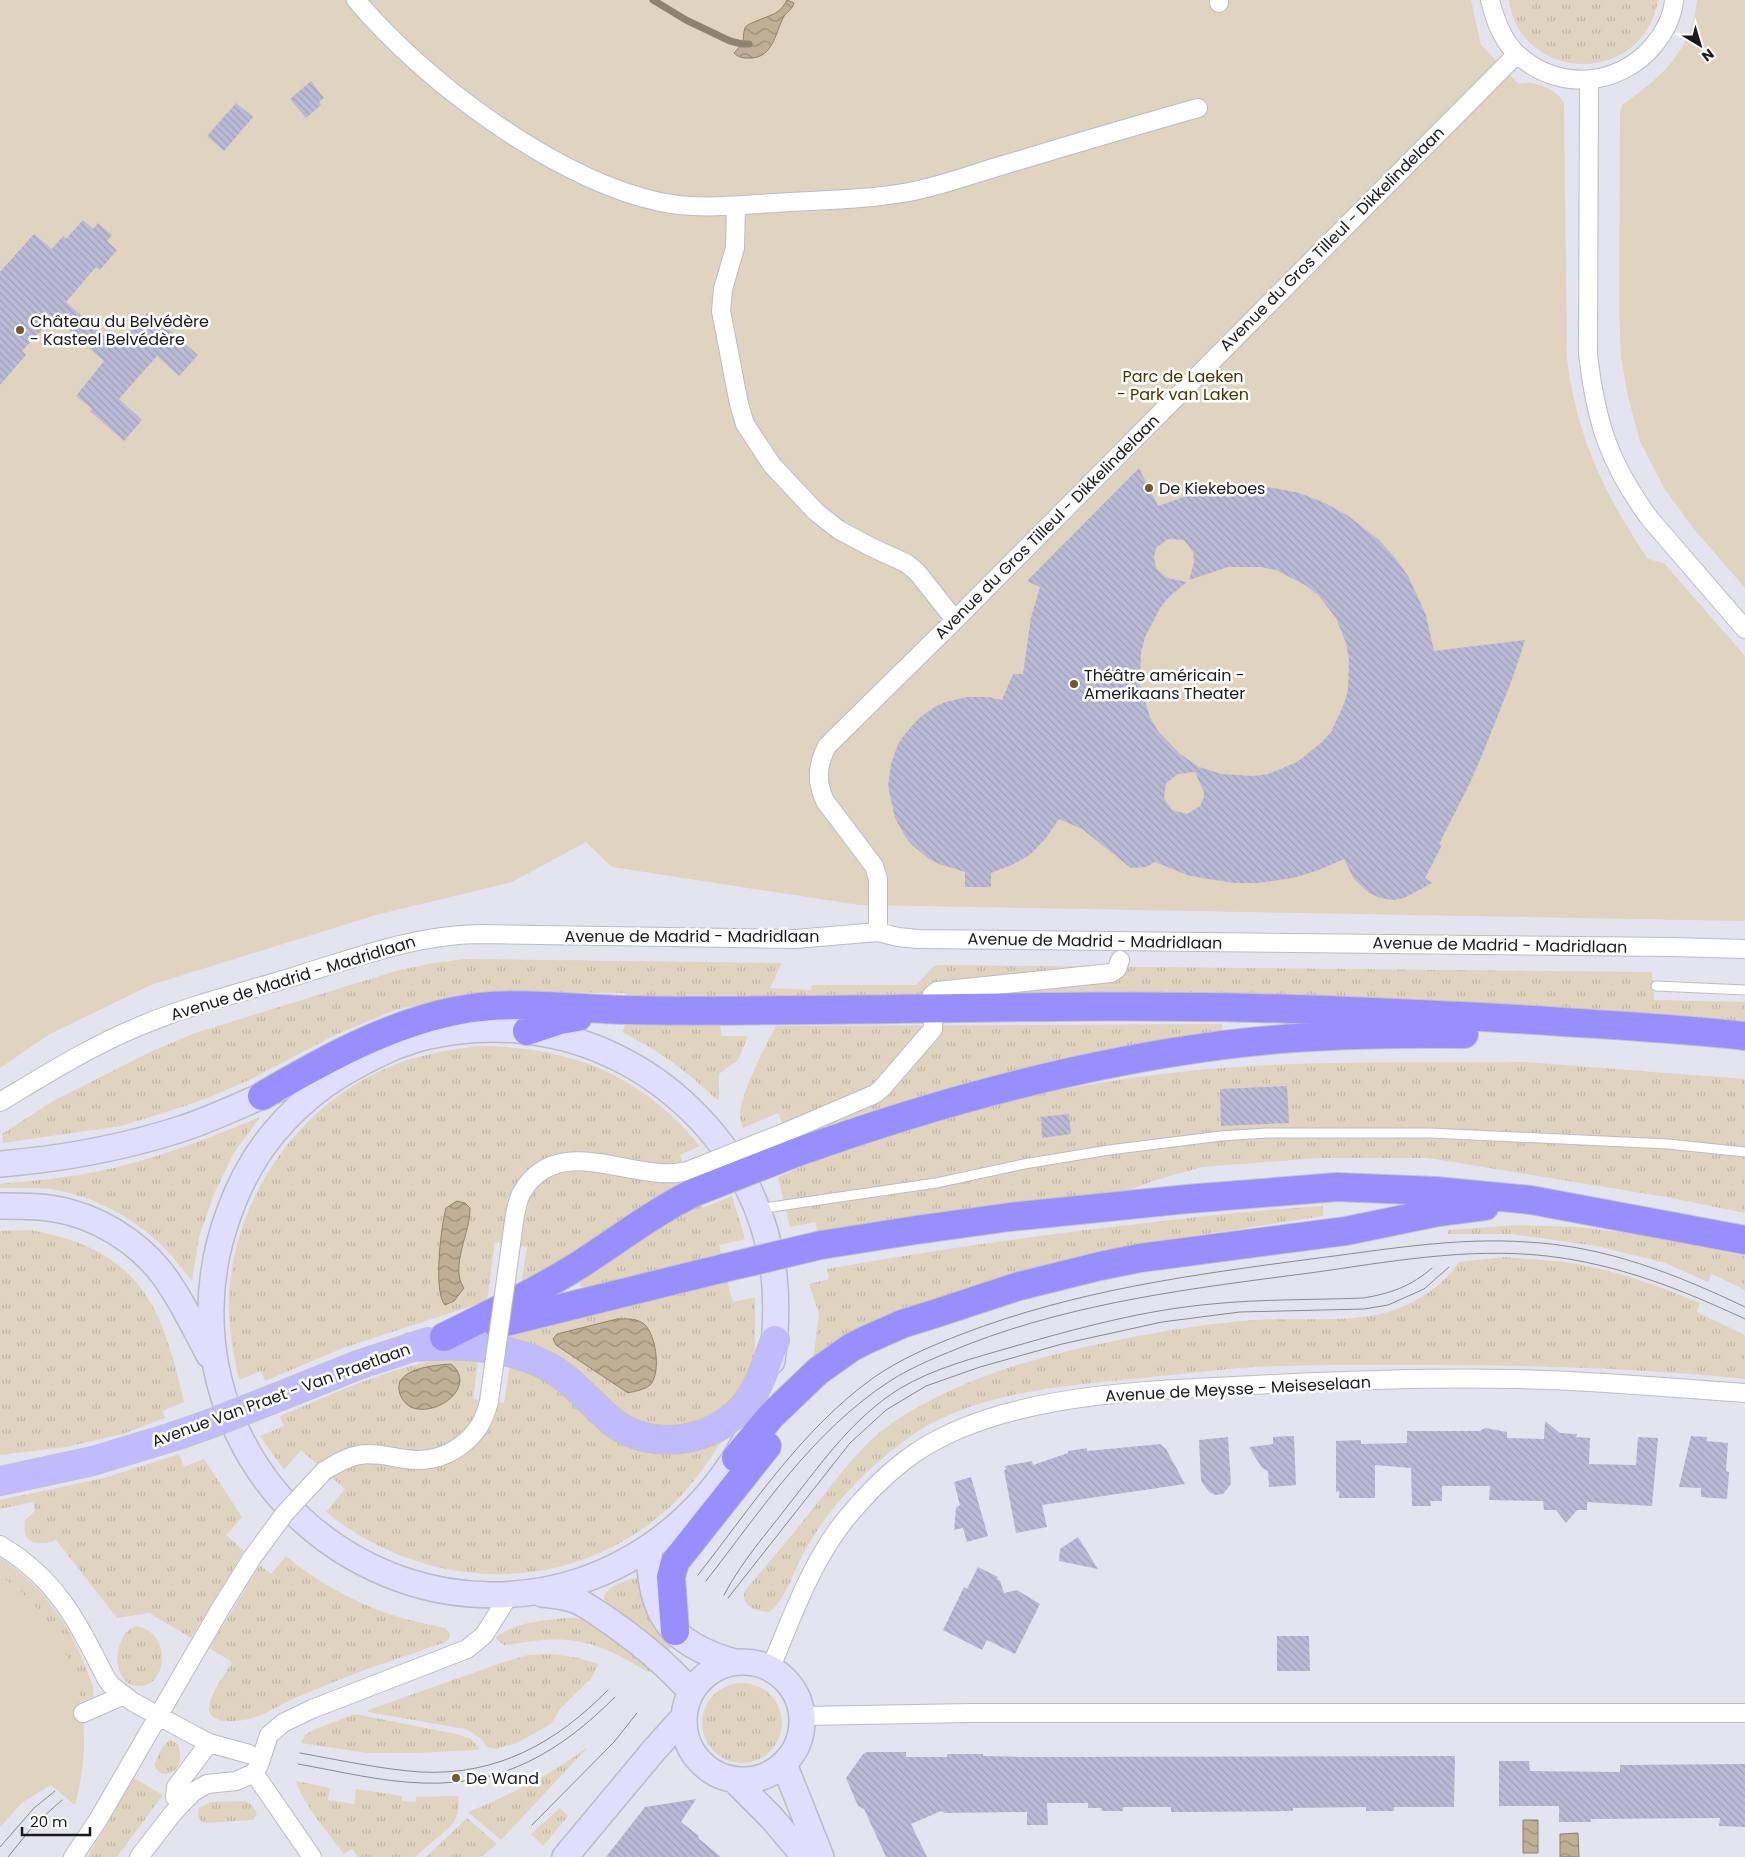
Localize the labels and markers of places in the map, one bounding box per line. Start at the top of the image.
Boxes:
place label: Château du Belvédère - Kasteel Belvédère [30,310,209,351]
marker: Château du Belvédère - Kasteel Belvédère [14,324,26,336]
place label: De Kiekeboes [1159,477,1265,500]
marker: De Kiekeboes [1143,482,1155,494]
place label: Théâtre américain - Amerikaans Theater [1084,664,1245,705]
marker: Théâtre américain - Amerikaans Theater [1068,678,1080,690]
place label: De Wand [466,1767,539,1790]
marker: De Wand [450,1772,462,1784]

